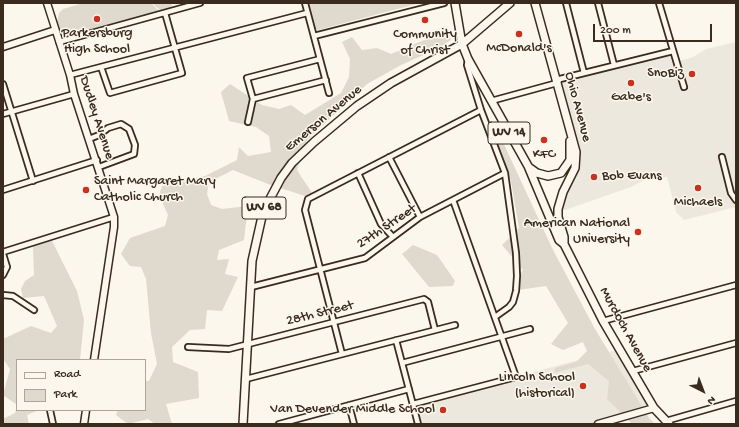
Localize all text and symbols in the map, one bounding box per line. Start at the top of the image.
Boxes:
marker: Parkersburg High School [92,14,102,24]
marker: Community of Christ [420,15,430,25]
scale bar [595,16,714,42]
text: 200 m [600,24,631,38]
place label: Parkersburg High School [62,26,132,58]
place label: Community of Christ [393,27,457,60]
marker: McDonald's [514,29,524,39]
place label: McDonald's [486,41,552,57]
place label: SnoBiz [647,66,684,82]
marker: SnoBiz [687,69,697,79]
street label: Ohio Avenue [560,70,594,144]
street label: Dudley Avenue [75,74,117,162]
marker: Gabe's [626,78,636,88]
street label: Emerson Avenue [282,82,366,156]
place label: Gabe's [611,90,651,106]
road number: WV 14 [488,122,530,144]
marker: KFC [539,135,549,145]
place label: KFC [533,147,555,163]
place label: Bob Evans [602,169,662,185]
marker: Bob Evans [589,172,599,182]
place label: Saint Margaret Mary Catholic Church [94,174,216,206]
marker: Michaels [693,183,703,193]
marker: Saint Margaret Mary Catholic Church [81,185,91,195]
place label: Michaels [674,195,722,211]
road number: WV 68 [242,197,286,219]
street label: 27th Street [354,201,420,253]
place label: American National University [524,216,630,248]
marker: American National University [633,227,643,237]
street label: Murdoch Avenue [595,285,655,375]
street label: 28th Street [285,298,355,330]
legend [16,359,146,411]
text: Road [54,368,80,382]
place label: Lincoln School (historical) [499,370,575,402]
north arrow [683,371,723,411]
marker: Lincoln School (historical) [578,381,588,391]
text: Park [54,388,77,402]
text: N [704,393,718,407]
place label: Van Devender Middle School [270,402,435,418]
marker: Van Devender Middle School [438,405,448,415]

